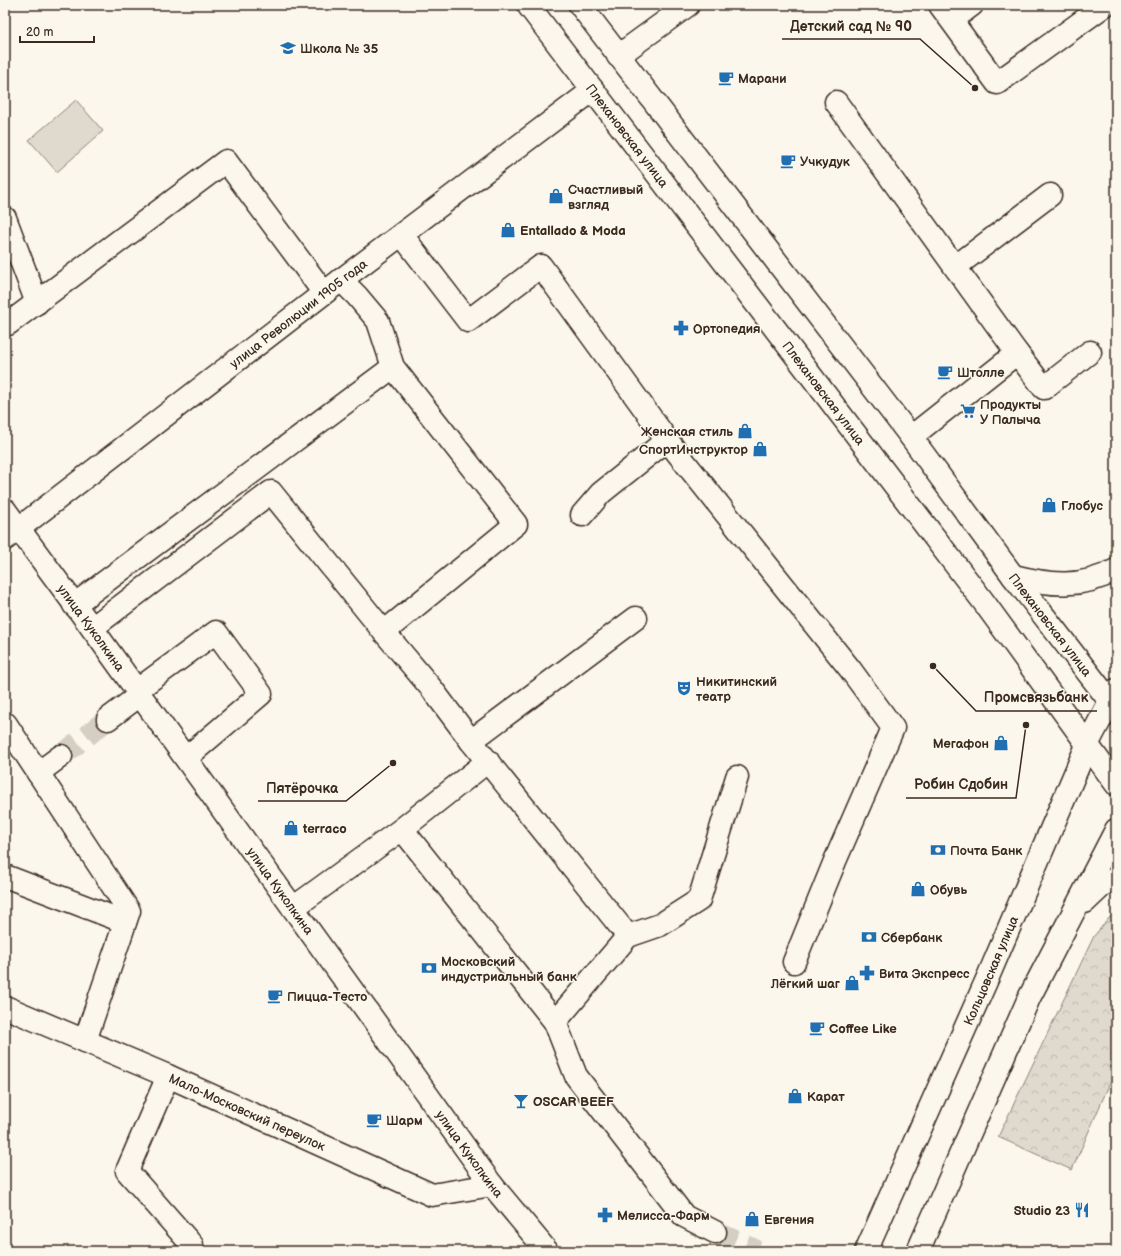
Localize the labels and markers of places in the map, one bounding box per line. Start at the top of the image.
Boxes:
callout: Детский сад № 90 [782,13,920,39]
school or university icon: Школа № 35 [279,39,297,57]
place label: Школа № 35 [300,41,379,57]
cafe icon: Марани [717,69,735,87]
place label: Марани [738,71,787,87]
cafe icon: Учкудук [779,152,797,170]
place label: Учкудук [800,154,851,170]
place label: Счастливый взгляд [568,182,643,213]
shop icon: Счастливый взгляд [547,187,565,205]
shop icon: Entallado & Moda [499,221,517,239]
place label: Entallado & Moda [520,223,626,239]
pharmacy icon: Ортопедия [672,319,690,337]
place label: Ортопедия [693,321,761,337]
cafe icon: Штолле [936,363,954,381]
place label: Штолле [957,365,1005,381]
place label: Продукты У Палыча [980,397,1041,428]
supermarket icon: Продукты У Палыча [959,402,977,420]
shop icon: Женская стиль [736,422,754,440]
place label: Женская стиль [641,424,733,440]
shop icon: СпортИнструктор [751,440,769,458]
place label: СпортИнструктор [639,442,748,458]
shop icon: Глобус [1040,496,1058,514]
place label: Глобус [1061,498,1103,514]
place label: Никитинский театр [696,674,777,705]
theatre icon: Никитинский театр [675,679,693,697]
callout: Промсвязьбанк [976,685,1097,711]
shop icon: Мегафон [992,734,1010,752]
place label: Мегафон [933,736,989,752]
callout: Робин Сдобин [906,772,1016,798]
callout: Пятёрочка [258,775,346,801]
shop icon: terraco [282,819,300,837]
place label: terraco [302,821,347,837]
bank icon: Почта Банк [929,841,947,859]
place label: Почта Банк [950,843,1023,859]
shop icon: Обувь [909,880,927,898]
place label: Обувь [930,882,967,898]
bank icon: Сбербанк [860,928,878,946]
place label: Сбербанк [881,930,943,946]
place label: Московский индустриальный банк [441,954,578,985]
bank icon: Московский индустриальный банк [420,959,438,977]
pharmacy icon: Вита Экспресс [858,964,876,982]
place label: Вита Экспресс [879,966,970,982]
shop icon: Лёгкий шаг [843,974,861,992]
place label: Лёгкий шаг [770,976,841,992]
cafe icon: Пицца-Тесто [266,987,284,1005]
place label: Пицца-Тесто [287,989,367,1005]
cafe icon: Coffee Like [808,1019,826,1037]
place label: Coffee Like [829,1021,897,1037]
shop icon: Карат [786,1087,804,1105]
place label: Карат [807,1089,846,1105]
bar icon: OSCAR BEEF [512,1092,530,1110]
place label: OSCAR BEEF [533,1094,614,1110]
cafe icon: Шарм [365,1111,383,1129]
place label: Шарм [386,1113,423,1129]
restaurant icon: Studio 23 [1073,1201,1091,1219]
place label: Studio 23 [1014,1203,1070,1219]
pharmacy icon: Мелисса-Фарм [596,1206,614,1224]
place label: Мелисса-Фарм [617,1208,710,1224]
shop icon: Евгения [743,1210,761,1228]
place label: Евгения [764,1212,814,1228]

